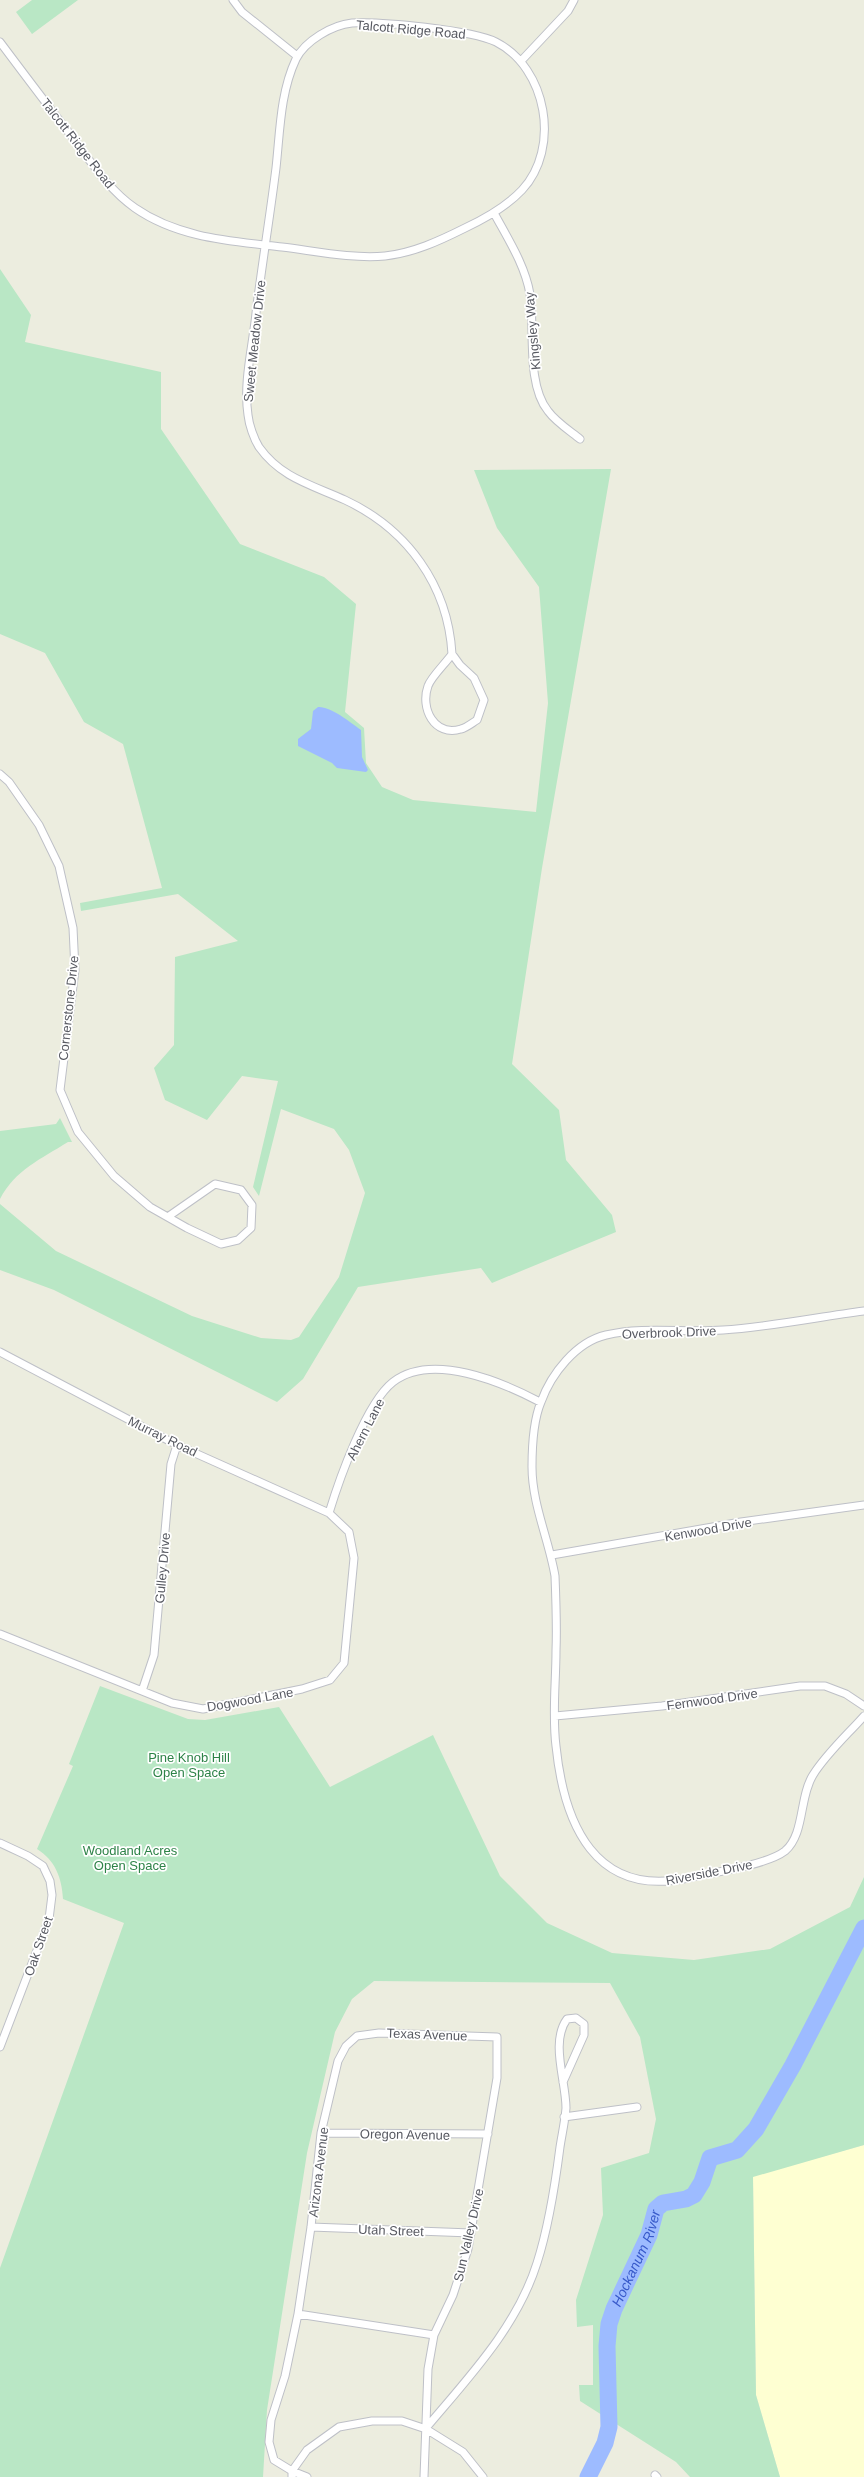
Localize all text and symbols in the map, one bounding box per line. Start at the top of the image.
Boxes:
street label: Talcott Ridge Road [356,17,466,42]
street label: Talcott Ridge Road [38,95,117,191]
street label: Sweet Meadow Drive [241,279,268,403]
street label: Kingsley Way [522,291,543,371]
street label: Cornerstone Drive [56,955,81,1061]
street label: Overbrook Drive [621,1323,717,1342]
street label: Ahern Lane [344,1396,387,1463]
street label: Murray Road [126,1413,200,1460]
street label: Kenwood Drive [663,1514,753,1545]
street label: Gulley Drive [152,1532,173,1604]
street label: Dogwood Lane [206,1685,294,1714]
street label: Fernwood Drive [666,1686,759,1713]
park label: Pine Knob Hill Open Space [148,1750,230,1780]
park label: Woodland Acres Open Space [83,1843,178,1873]
street label: Riverside Drive [664,1857,754,1888]
street label: Oak Street [21,1914,56,1978]
street label: Texas Avenue [386,2026,468,2043]
street label: Arizona Avenue [306,2126,331,2218]
street label: Oregon Avenue [360,2126,450,2143]
street label: Sun Valley Drive [450,2187,486,2283]
water label: Hockanum River [608,2207,664,2309]
street label: Utah Street [358,2222,424,2239]

